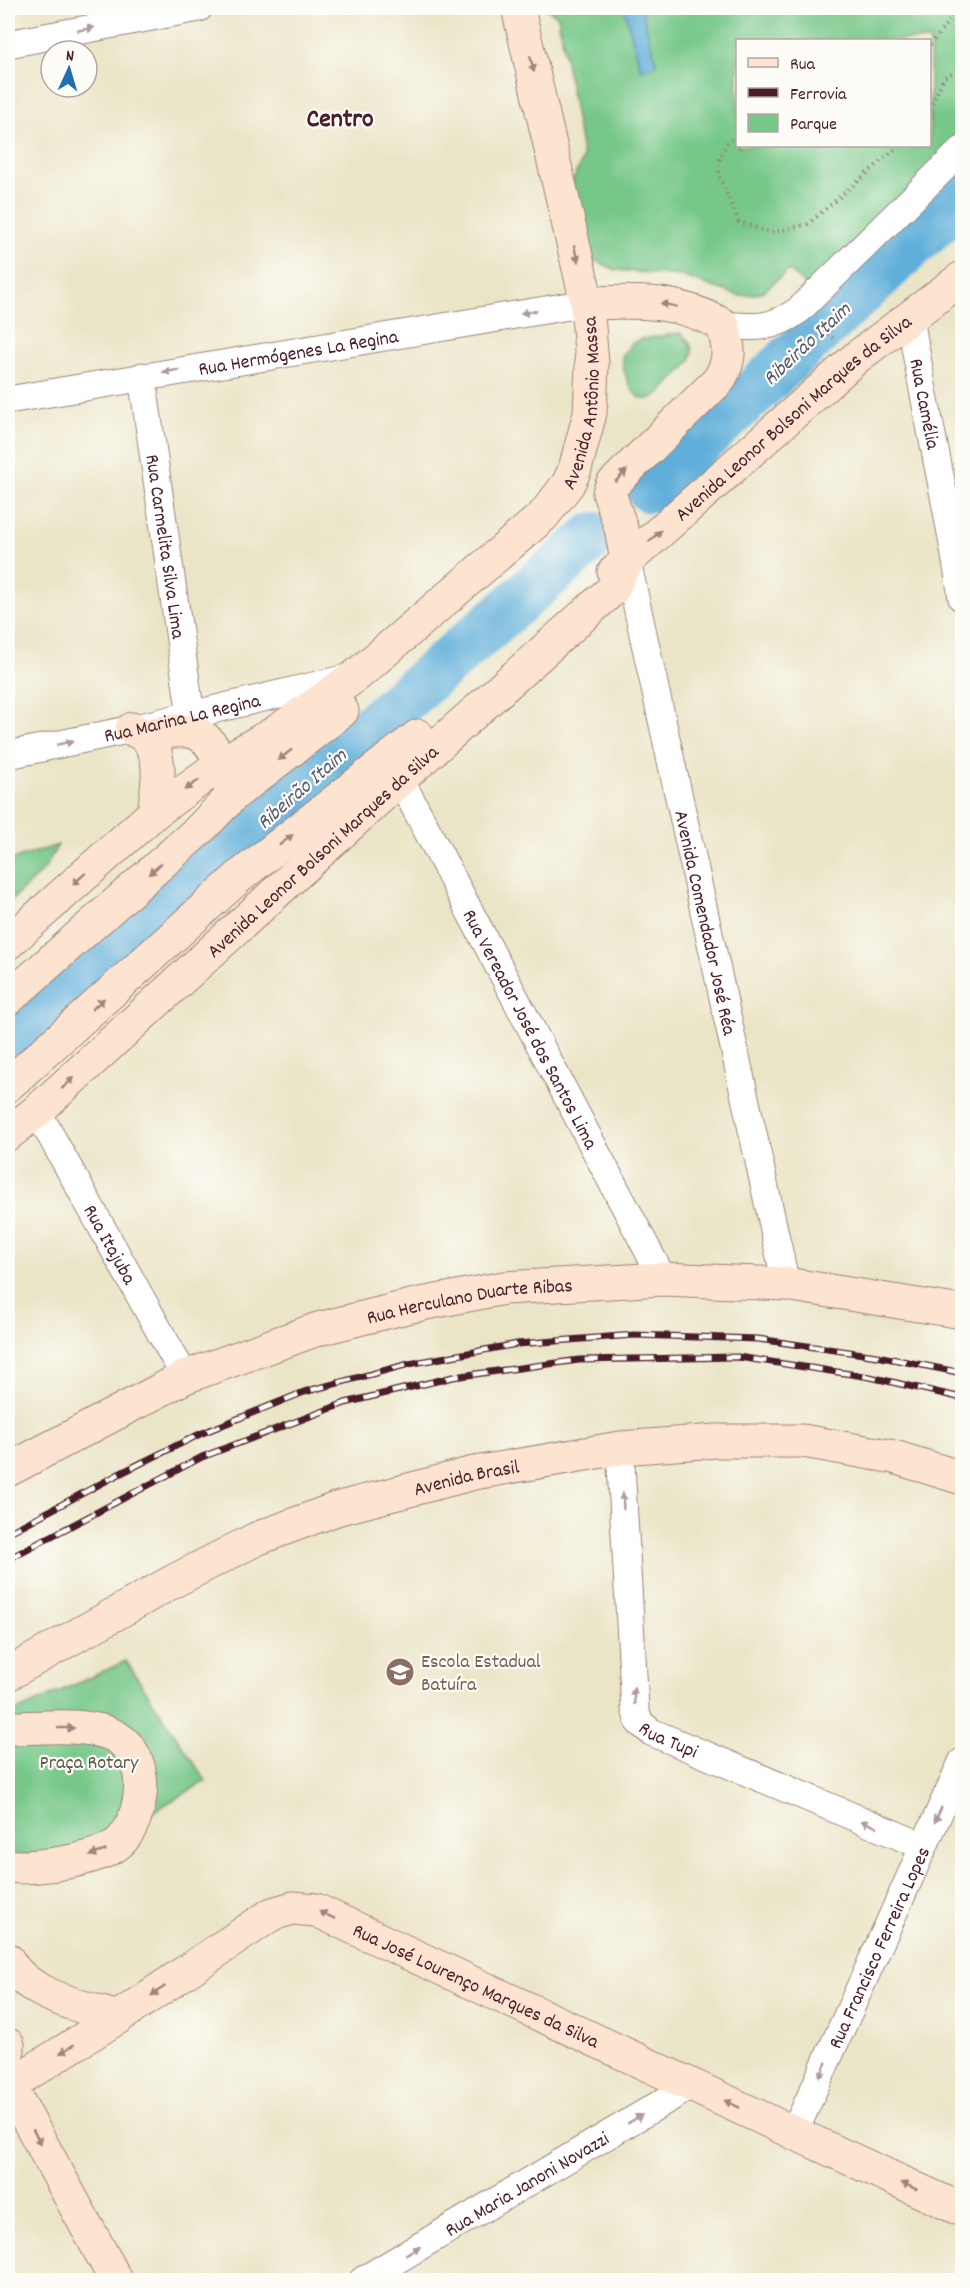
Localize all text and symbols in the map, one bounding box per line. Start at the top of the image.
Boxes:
one-way arrow [76,24,95,33]
north arrow [39,39,99,99]
legend [736,39,931,147]
text: N [65,45,75,68]
text: Rua [790,53,816,78]
one-way arrow [527,55,537,74]
text: Ferrovia [790,83,847,108]
district label: Centro [306,102,374,139]
text: Parque [790,113,837,138]
one-way arrow [571,245,581,264]
water label: Ribeirão Itaim [757,296,859,394]
one-way arrow [659,300,678,309]
one-way arrow [520,308,539,317]
street label: Avenida Leonor Bolsoni Marques da Silva [670,309,919,529]
street label: Avenida Antônio Massa [556,315,609,495]
street label: Rua Hermógenes La Regina [197,324,401,385]
street label: Rua Camélia [900,356,946,453]
one-way arrow [161,367,180,376]
street label: Rua Carmelita Silva Lima [136,453,191,641]
one-way arrow [614,469,629,483]
one-way arrow [647,530,662,543]
street label: Rua Marina La Regina [102,688,264,751]
one-way arrow [56,738,75,747]
street label: Avenida Leonor Bolsoni Marques da Silva [202,739,446,966]
water label: Ribeirão Itaim [251,742,355,838]
one-way arrow [278,749,293,761]
one-way arrow [184,778,199,790]
street label: Avenida Comendador José Réa [665,808,742,1039]
one-way arrow [279,834,294,846]
one-way arrow [148,862,163,875]
one-way arrow [72,872,87,885]
street label: Rua Vereador José dos Santos Lima [454,905,604,1155]
one-way arrow [90,998,105,1011]
one-way arrow [60,1077,75,1090]
street label: Rua Itajuba [75,1200,142,1291]
street label: Rua Herculano Duarte Ribas [364,1273,573,1333]
street label: Avenida Brasil [411,1454,522,1505]
one-way arrow [619,1492,628,1511]
place label: Escola Estadual Batuíra [421,1649,541,1700]
school or university icon: Escola Estadual Batuíra [384,1656,416,1688]
one-way arrow [630,1687,639,1706]
street label: Rua Tupi [631,1716,702,1767]
one-way arrow [56,1723,75,1733]
park label: Praça Rotary [40,1750,139,1778]
one-way arrow [933,1807,942,1824]
one-way arrow [860,1819,878,1829]
street label: Rua Francisco Ferreira Lopes [823,1843,939,2054]
one-way arrow [89,1848,107,1858]
one-way arrow [319,1910,336,1919]
street label: Rua José Lourenço Marques da Silva [347,1918,604,2057]
one-way arrow [149,1985,166,1996]
one-way arrow [59,2043,75,2054]
one-way arrow [818,2061,827,2078]
one-way arrow [724,2099,741,2108]
one-way arrow [627,2113,643,2124]
street label: Rua Maria Janoni Novazzi [441,2126,616,2245]
one-way arrow [32,2129,42,2146]
one-way arrow [901,2181,918,2190]
one-way arrow [405,2245,421,2256]

